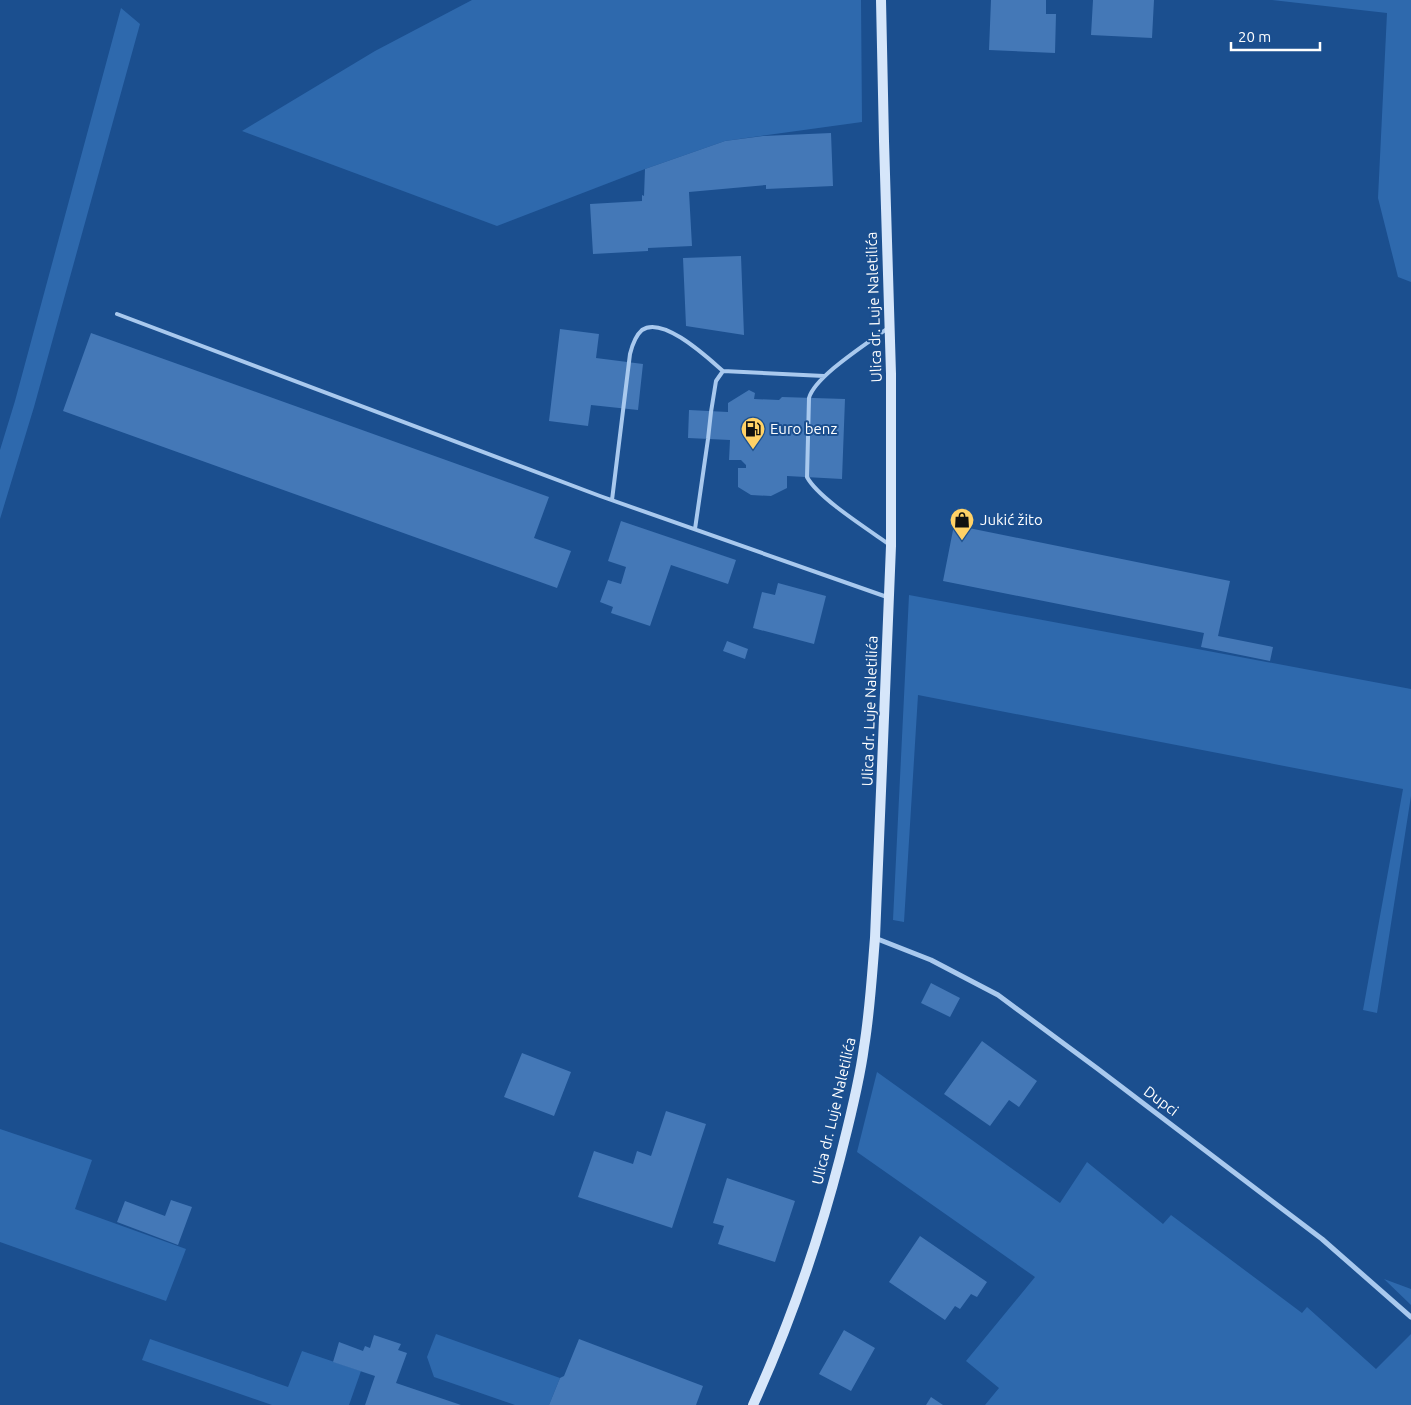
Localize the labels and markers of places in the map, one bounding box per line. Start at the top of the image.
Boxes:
fuel station icon: Euro benz [740,416,766,450]
place label: Euro benz [770,420,837,437]
shop icon: Jukić žito [949,507,975,541]
place label: Jukić žito [980,511,1043,528]

